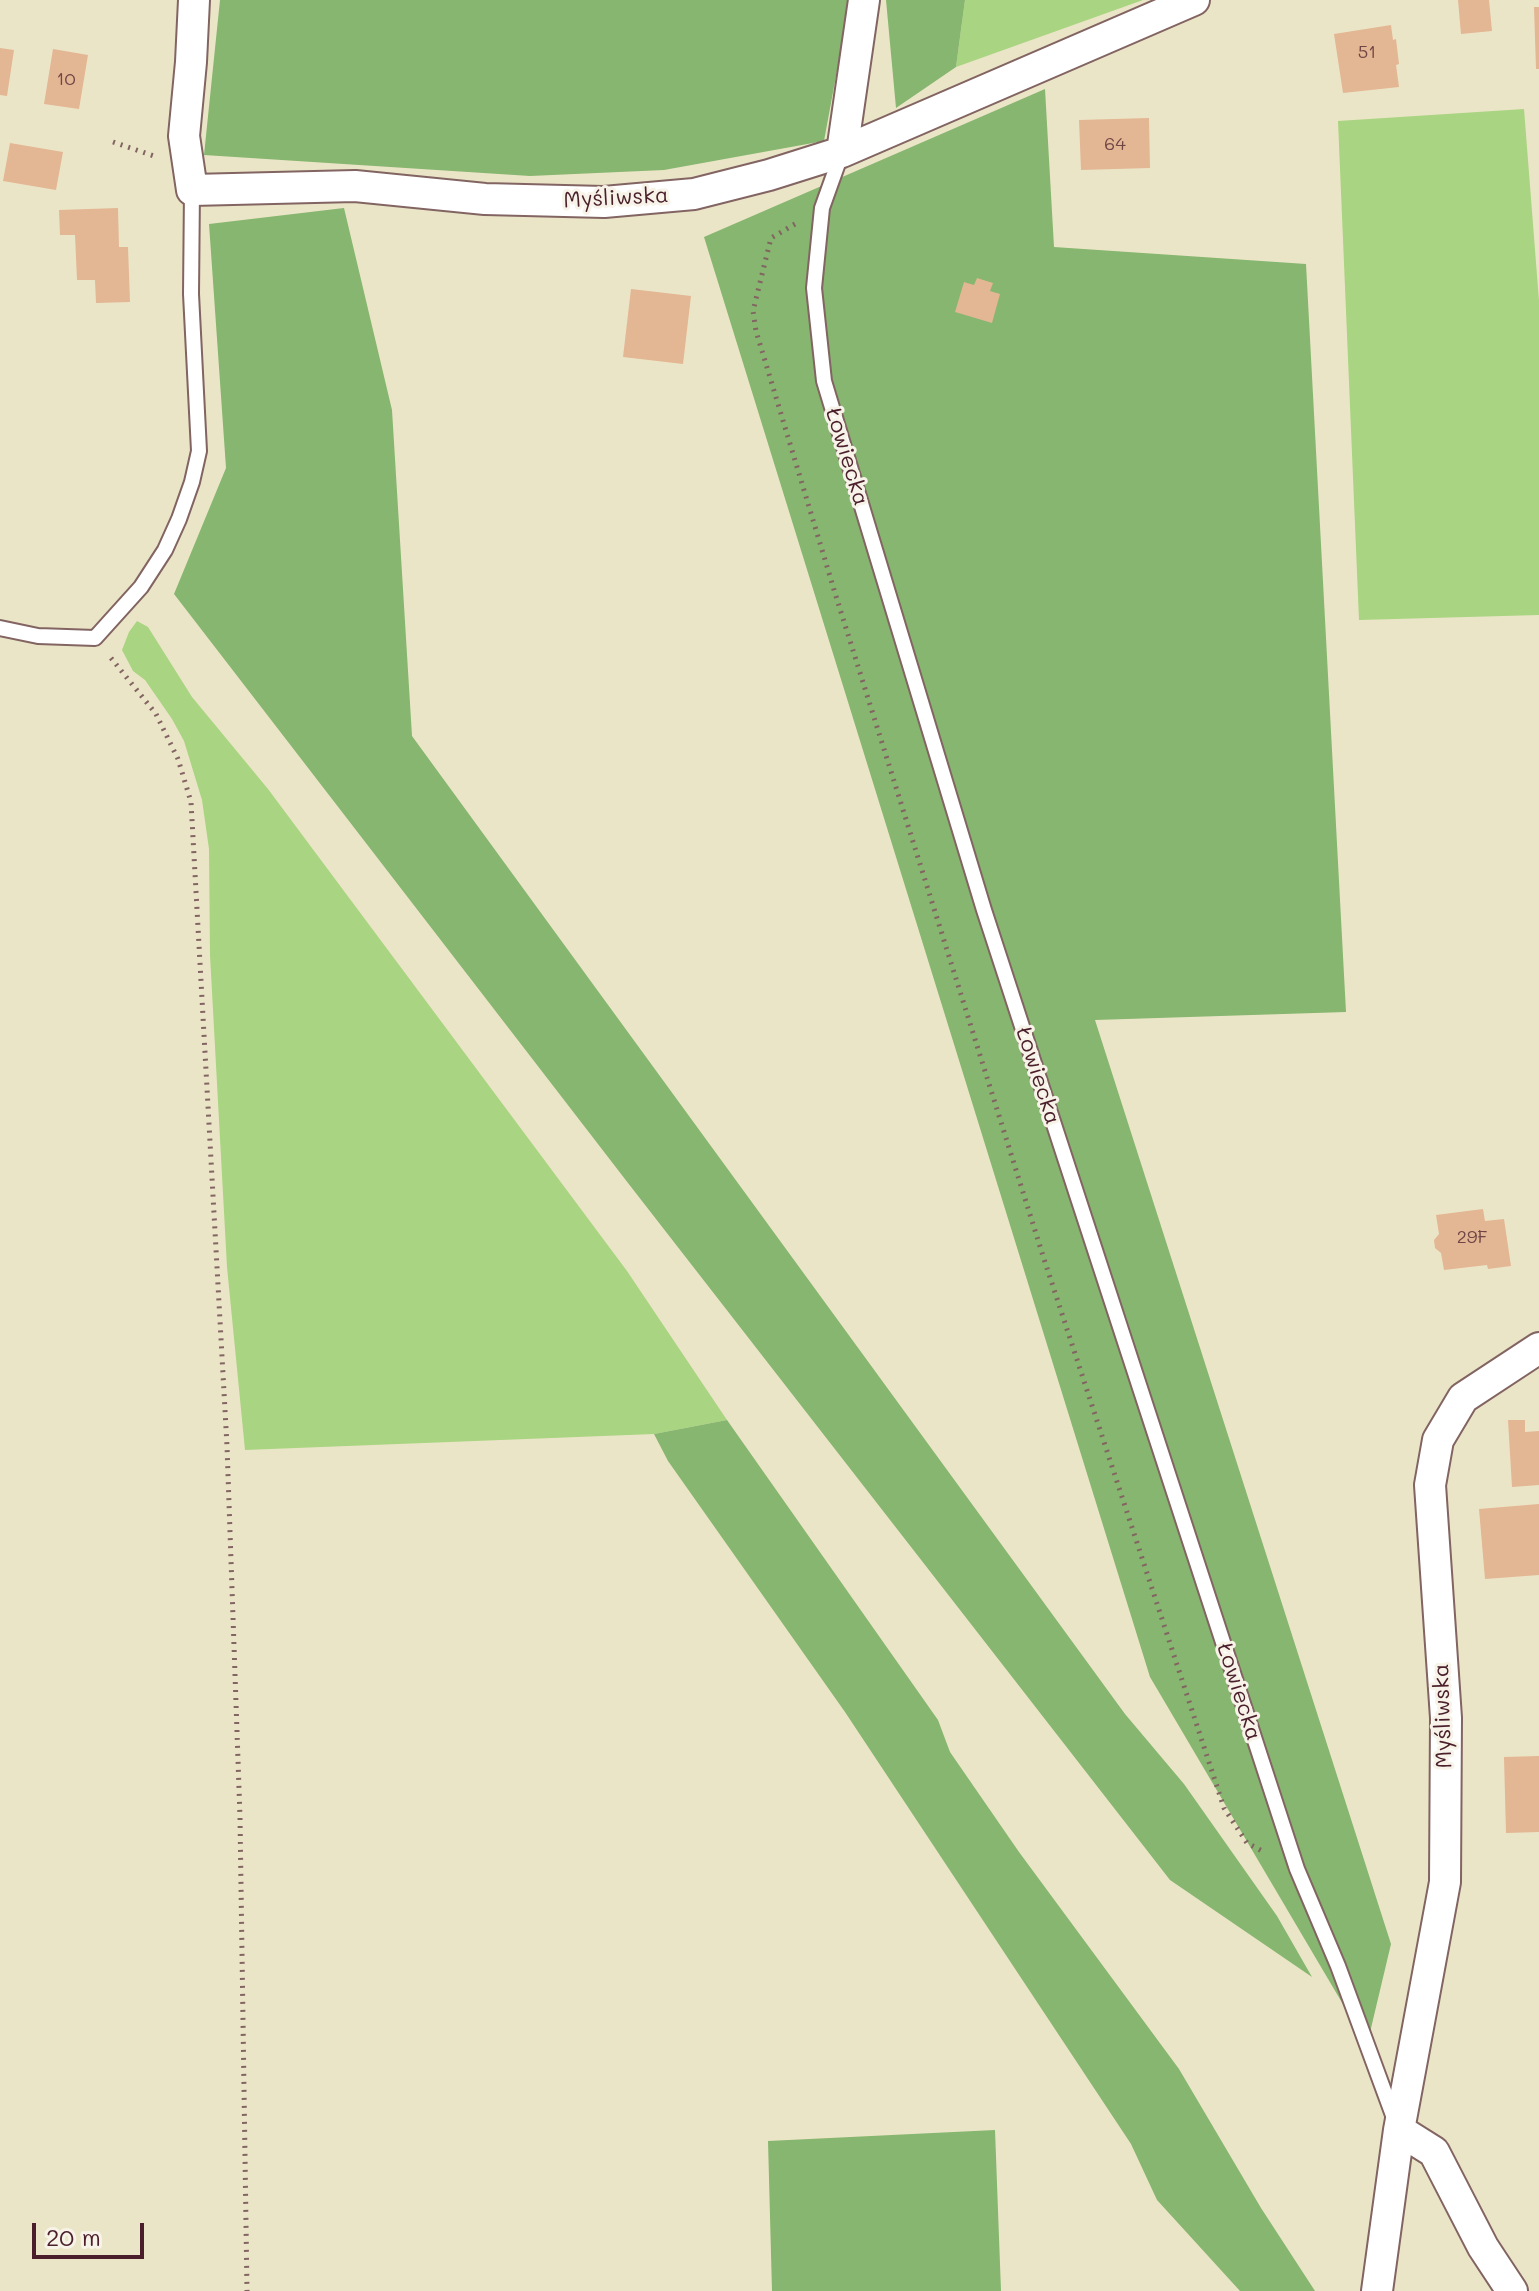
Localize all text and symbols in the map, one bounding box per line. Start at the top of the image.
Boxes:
house number: 51 [1358,41,1376,63]
house number: 10 [56,68,76,90]
house number: 64 [1104,133,1126,155]
street label: Myśliwska [563,182,669,214]
street label: Łowiecka [820,405,874,509]
street label: Łowiecka [1010,1024,1066,1128]
house number: 29F [1457,1226,1487,1248]
street label: Łowiecka [1211,1640,1267,1744]
street label: Myśliwska [1428,1663,1458,1769]
scale bar [36,2207,148,2257]
text: 20 m [46,2221,101,2252]

